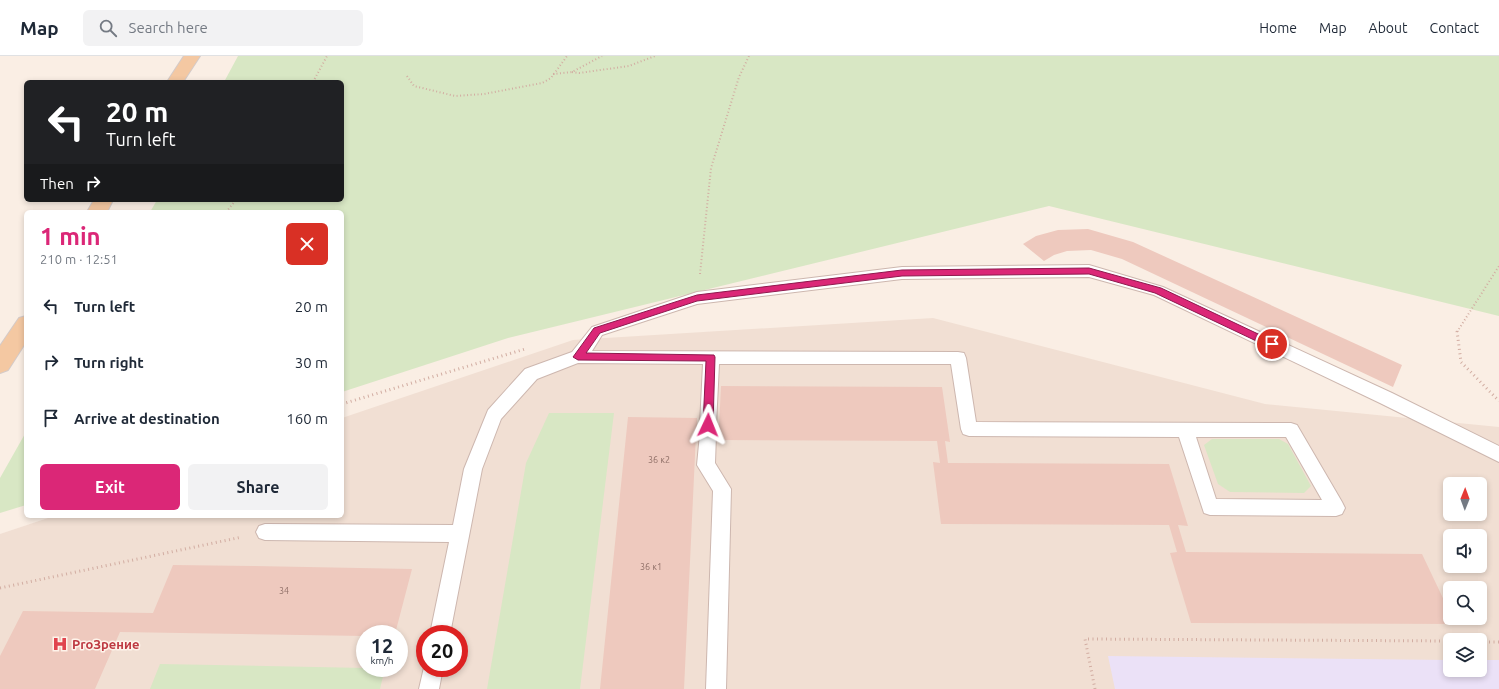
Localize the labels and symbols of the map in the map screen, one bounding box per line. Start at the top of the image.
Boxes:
pin [1255,327,1289,361]
position arrow [687,404,729,446]
house number: 36 к2 [648,455,670,465]
north arrow [1443,477,1487,521]
house number: 36 к1 [640,562,662,572]
house number: 34 [279,586,289,596]
speed limit sign: 20 [416,625,468,677]
hospital icon: ProЗрение [51,635,69,653]
place label: ProЗрение [72,637,139,651]

